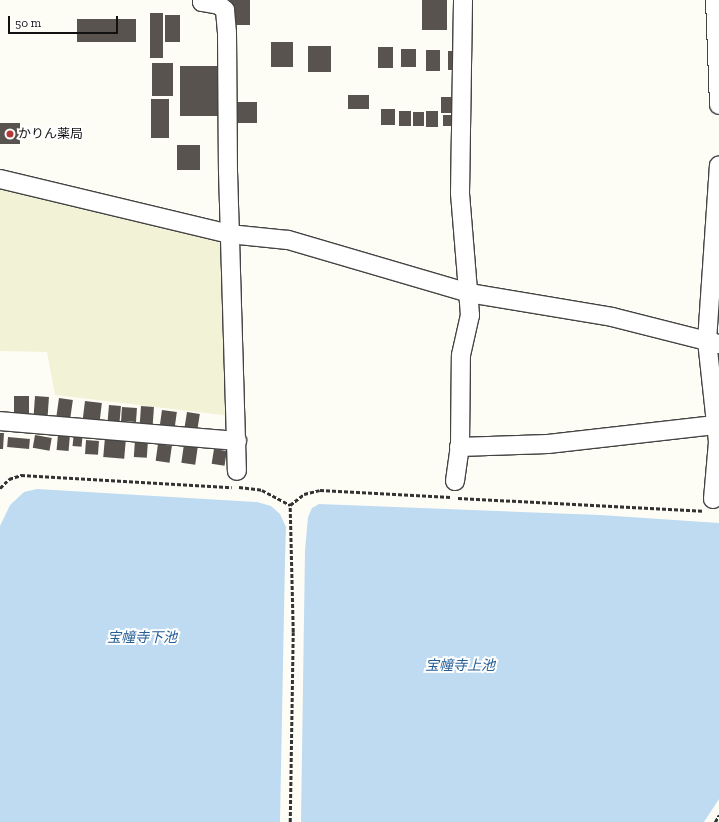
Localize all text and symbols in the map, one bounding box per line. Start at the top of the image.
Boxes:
scale bar [10,8,120,34]
text: 50 m [15,16,41,30]
place label: かりん薬局 [18,126,83,142]
marker: かりん薬局 [5,129,15,139]
water label: 宝幢寺下池 [107,630,177,646]
water label: 宝幢寺上池 [425,658,495,674]

